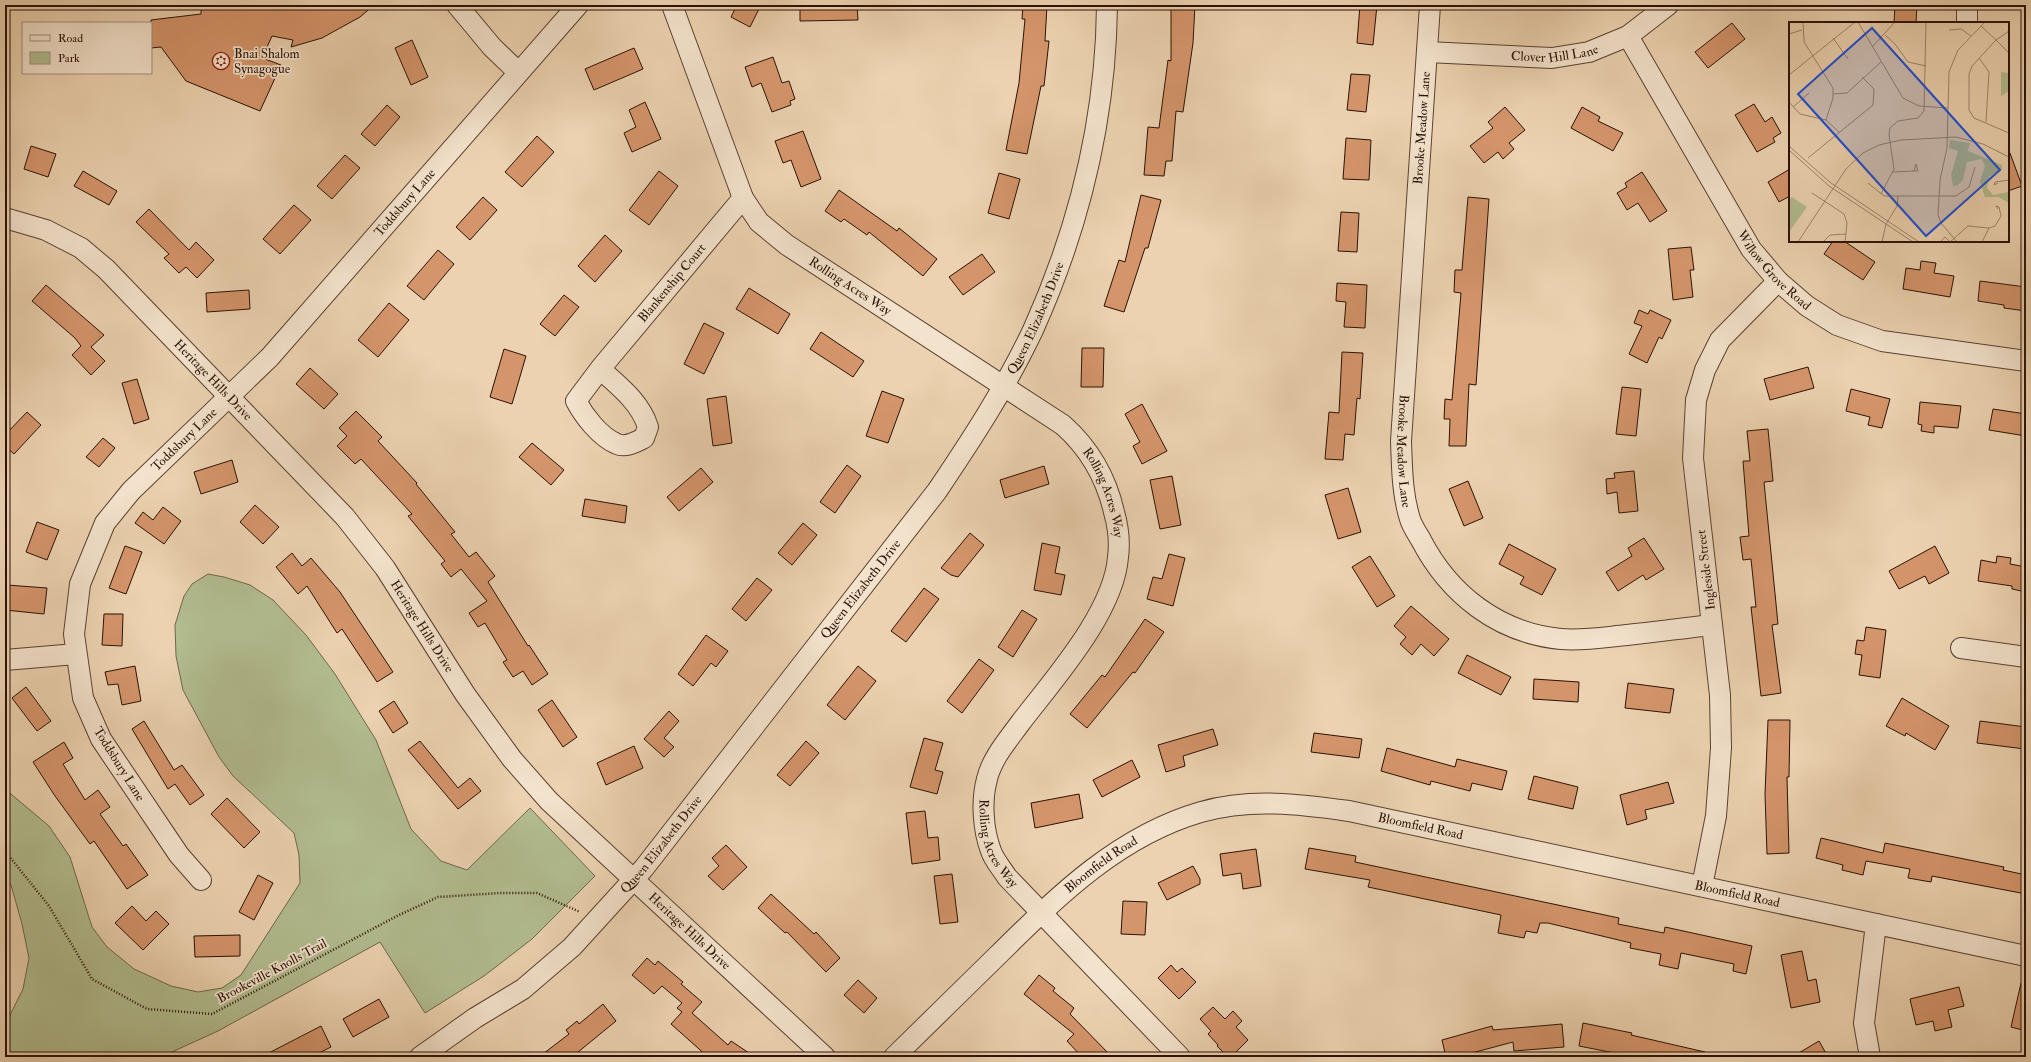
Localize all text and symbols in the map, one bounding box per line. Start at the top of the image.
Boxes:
legend [22,22,152,74]
inset map [1789,22,2009,242]
text: Road [58,31,83,46]
street label: Clover Hill Lane [1511,41,1601,66]
place label: Bnai Shalom Synagogue [234,46,300,78]
text: Park [58,51,80,66]
synagogue icon: Bnai Shalom Synagogue [211,51,231,71]
street label: Brooke Meadow Lane [1410,70,1434,185]
street label: Toddsbury Lane [371,165,439,240]
street label: Willow Grove Road [1733,226,1815,314]
street label: Blankenship Court [634,240,709,326]
street label: Rolling Acres Way [806,253,895,320]
street label: Queen Elizabeth Drive [1004,259,1068,377]
street label: Heritage Hills Drive [170,336,256,424]
street label: Brooke Meadow Lane [1393,394,1415,510]
street label: Toddsbury Lane [148,404,221,475]
street label: Rolling Acres Way [1079,444,1127,539]
street label: Ingleside Street [1693,529,1719,611]
street label: Queen Elizabeth Drive [817,536,905,642]
street label: Heritage Hills Drive [387,577,458,676]
street label: Toddsbury Lane [89,724,149,805]
street label: Queen Elizabeth Drive [617,792,706,897]
street label: Rolling Acres Way [975,799,1021,892]
street label: Bloomfield Road [1376,809,1465,843]
street label: Bloomfield Road [1061,832,1141,897]
street label: Bloomfield Road [1693,877,1782,911]
street label: Heritage Hills Drive [645,889,734,974]
street label: Brookeville Knolls Trail [214,935,330,1007]

